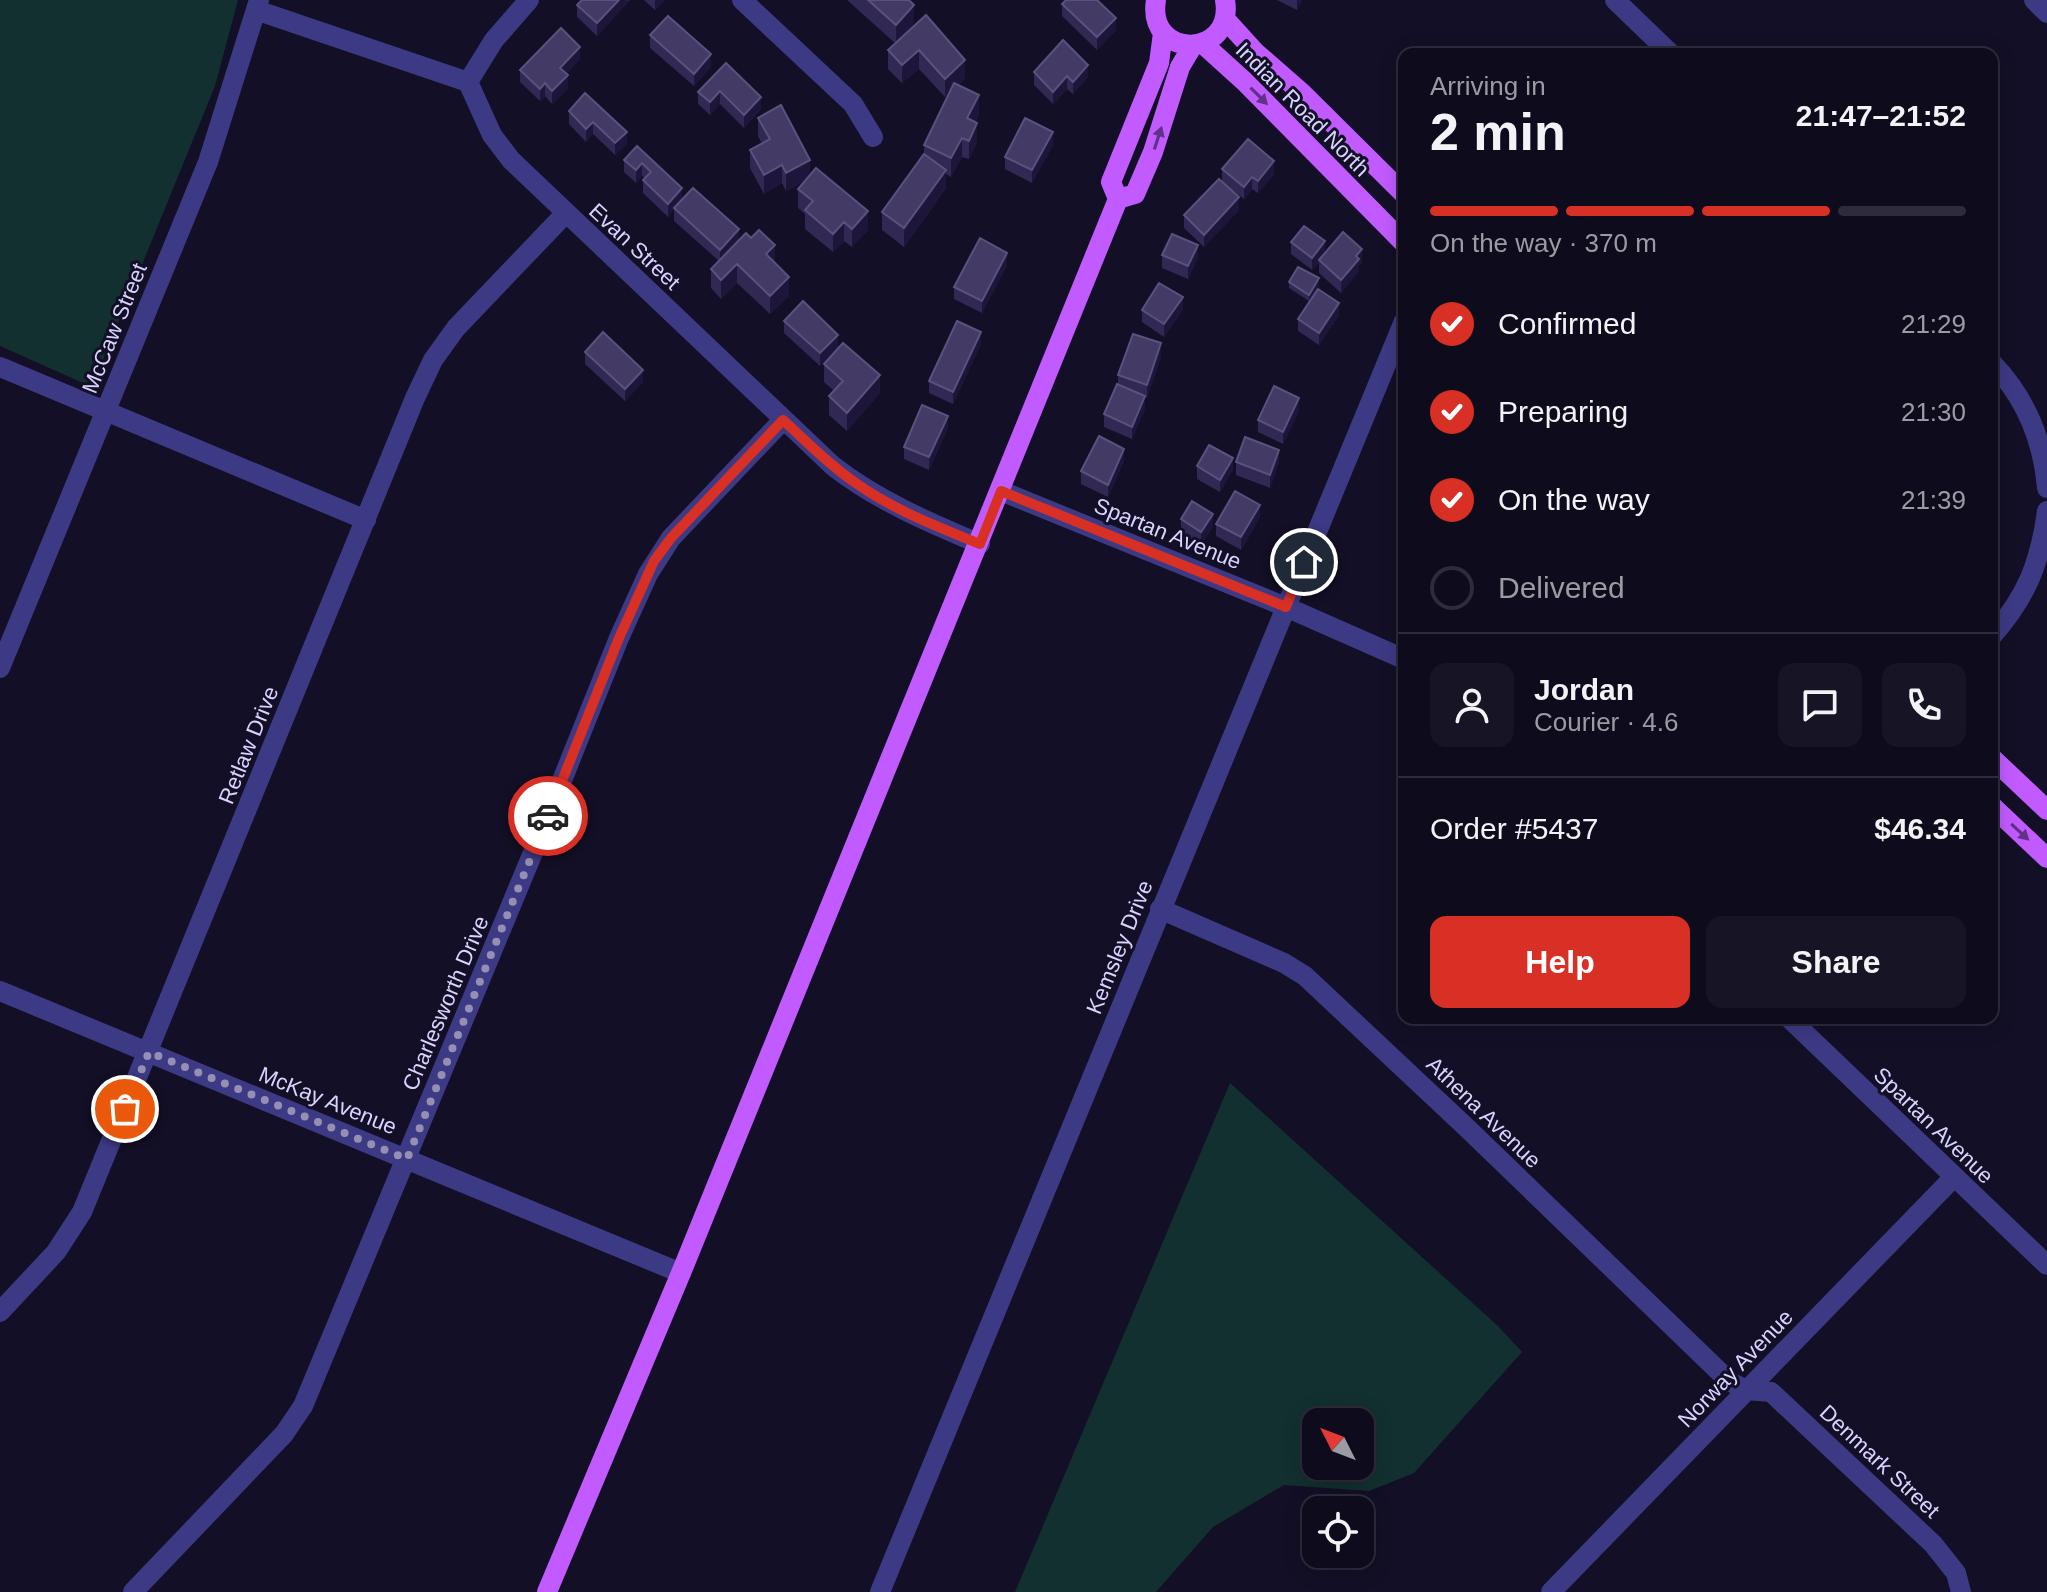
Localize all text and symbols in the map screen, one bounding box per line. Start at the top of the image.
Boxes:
street label: Indian Road North [1231,37,1375,181]
text: Arriving in [1430,71,1546,101]
one-way arrow [1249,87,1268,105]
text: 21:47–21:52 [1796,99,1966,132]
text: 2 min [1430,103,1566,161]
one-way arrow [1152,126,1164,150]
street label: Evan Street [584,198,685,295]
text: On the way · 370 m [1430,228,1657,258]
street label: McCaw Street [77,259,152,397]
icon: check [1430,302,1474,346]
text: Confirmed [1498,307,1636,340]
text: 21:29 [1901,309,1966,339]
icon: check [1430,390,1474,434]
text: Preparing [1498,395,1628,428]
text: 21:30 [1901,397,1966,427]
icon: check [1430,478,1474,522]
text: On the way [1498,483,1650,516]
text: 21:39 [1901,485,1966,515]
street label: Spartan Avenue [1091,493,1245,574]
pin [1270,528,1338,596]
icon: home [1282,540,1326,584]
text: Delivered [1498,571,1625,604]
button: person [1430,663,1514,747]
button: chat [1778,663,1862,747]
button: phone [1882,663,1966,747]
text: Jordan [1534,673,1634,706]
street label: Retlaw Drive [214,683,283,808]
text: Courier · 4.6 [1534,707,1679,737]
courier [508,776,588,856]
icon: car [526,794,570,838]
text: Order #5437 [1430,812,1598,845]
text: $46.34 [1874,812,1966,845]
one-way arrow [2010,823,2029,841]
street label: Kemsley Drive [1081,877,1158,1018]
street label: Charlesworth Drive [397,912,494,1094]
button: Help [1430,916,1690,1008]
button: Share [1706,916,1966,1008]
street label: Athena Avenue [1421,1052,1546,1173]
street label: McKay Avenue [255,1061,400,1139]
street label: Spartan Avenue [1869,1062,1999,1189]
pin [91,1075,159,1143]
icon: bag [103,1087,147,1131]
street label: Norway Avenue [1673,1304,1798,1432]
street label: Denmark Street [1815,1400,1945,1523]
north arrow [1302,1408,1374,1480]
map controls [1302,1408,1374,1568]
button: locate [1302,1496,1374,1568]

